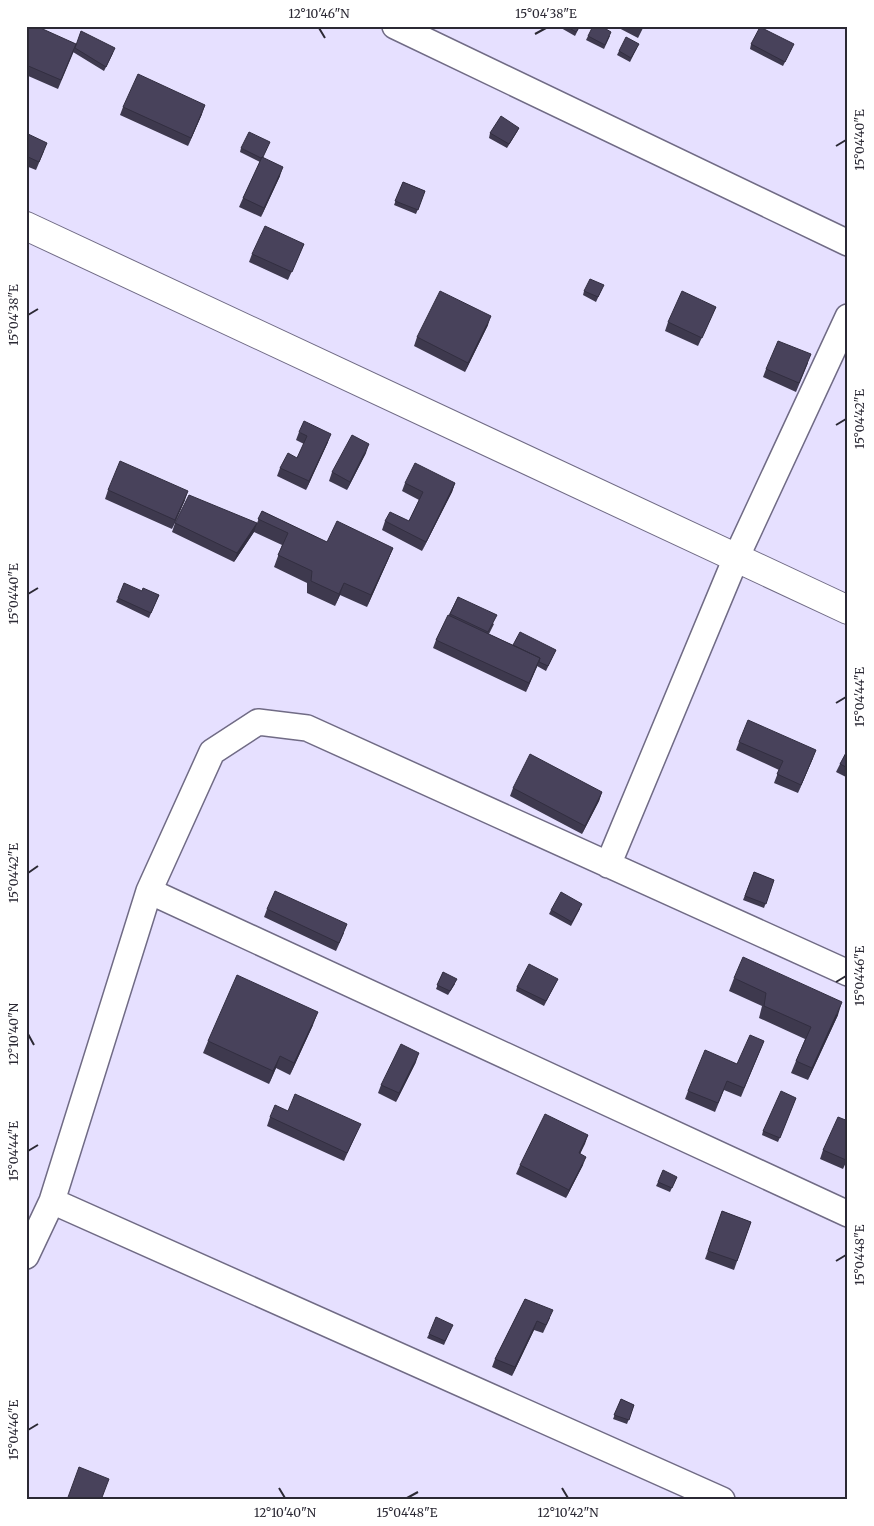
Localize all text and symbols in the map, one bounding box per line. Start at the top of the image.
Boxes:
text: 12°10'46"N [288,6,350,21]
text: 15°04'38"E [515,6,577,21]
text: 15°04'40"E [852,109,867,171]
text: 15°04'38"E [6,284,21,346]
text: 15°04'42"E [852,389,867,449]
text: 15°04'40"E [6,563,21,625]
text: 15°04'44"E [852,667,867,727]
text: 15°04'42"E [6,843,21,903]
text: 15°04'46"E [852,946,867,1006]
text: 12°10'40"N [6,1002,21,1065]
text: 15°04'44"E [6,1121,21,1181]
text: 15°04'48"E [852,1224,867,1285]
text: 15°04'46"E [6,1400,21,1460]
text: 12°10'40"N [254,1505,317,1520]
text: 15°04'48"E [377,1505,438,1520]
text: 12°10'42"N [538,1505,599,1520]

